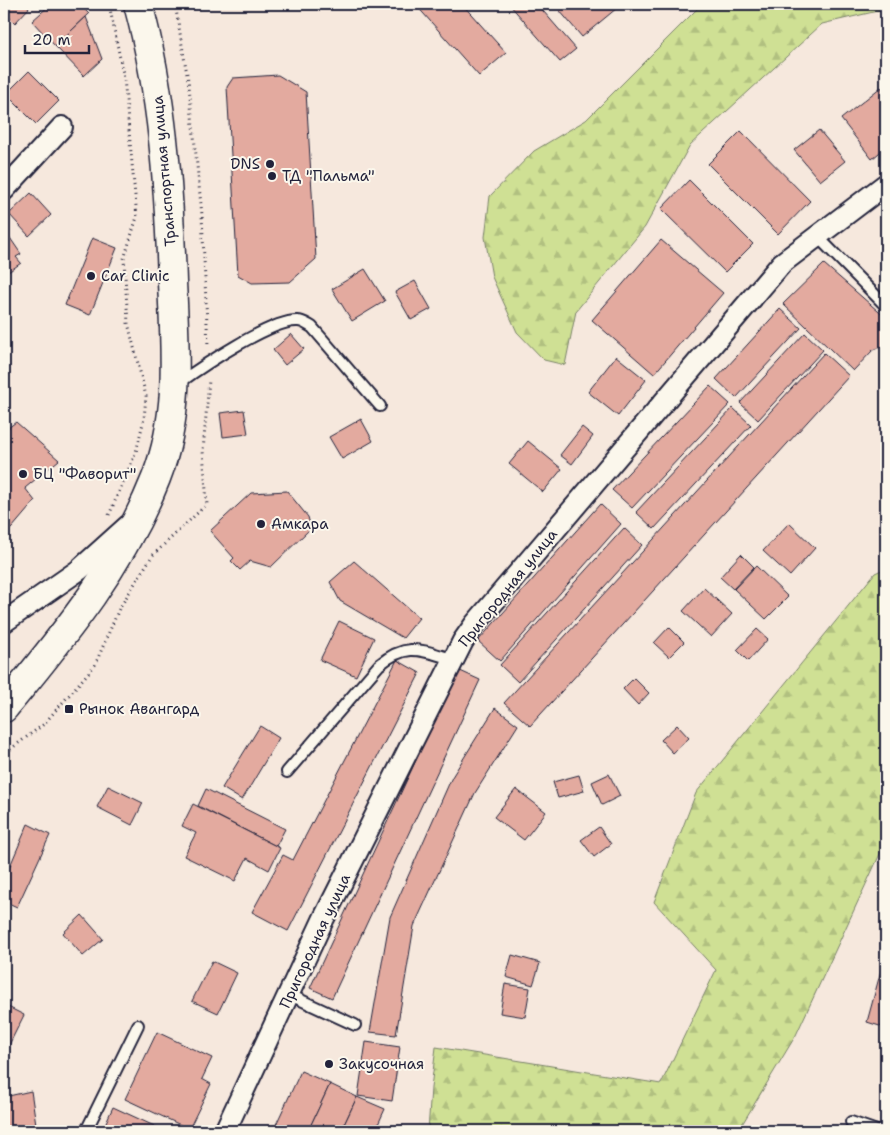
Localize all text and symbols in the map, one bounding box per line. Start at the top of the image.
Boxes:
scale bar [25,22,89,54]
text: 20 m [32,30,71,50]
street label: Транспортная улица [147,94,181,247]
place label: DNS [230,154,260,174]
marker: DNS [264,158,276,170]
place label: ТД "Пальма" [282,166,375,186]
marker: ТД "Пальма" [266,170,278,182]
place label: Car Clinic [101,266,170,286]
marker: Car Clinic [85,270,97,282]
place label: БЦ "Фаворит" [33,464,136,484]
marker: БЦ "Фаворит" [17,468,29,480]
place label: Амкара [271,514,329,534]
marker: Амкара [255,518,267,530]
street label: Пригородная улица [454,524,562,651]
place label: Рынок Авангард [79,699,200,719]
marker: Рынок Авангард [63,703,75,715]
street label: Пригородная улица [275,870,355,1012]
place label: Закусочная [339,1054,424,1074]
marker: Закусочная [323,1058,335,1070]

